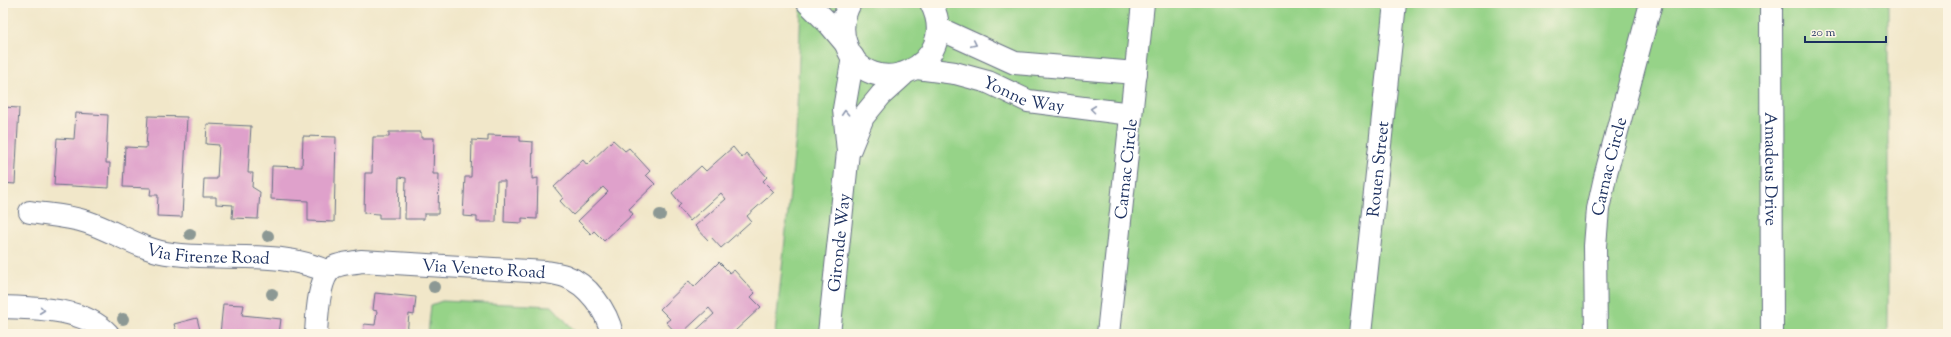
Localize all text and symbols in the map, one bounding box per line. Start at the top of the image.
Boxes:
scale bar [1805,18,1886,44]
text: 20 m [1811,24,1836,42]
one-way arrow [969,39,977,47]
street label: Yonne Way [978,71,1066,120]
one-way arrow [1090,105,1096,114]
one-way arrow [840,110,849,116]
street label: Amadeus Drive [1757,112,1782,226]
street label: Carnac Circle [1587,115,1634,219]
street label: Carnac Circle [1110,118,1145,221]
street label: Rouen Street [1362,120,1396,218]
street label: Gironde Way [823,192,858,293]
street label: Via Firenze Road [143,238,271,272]
street label: Via Veneto Road [421,255,546,286]
one-way arrow [39,305,45,314]

